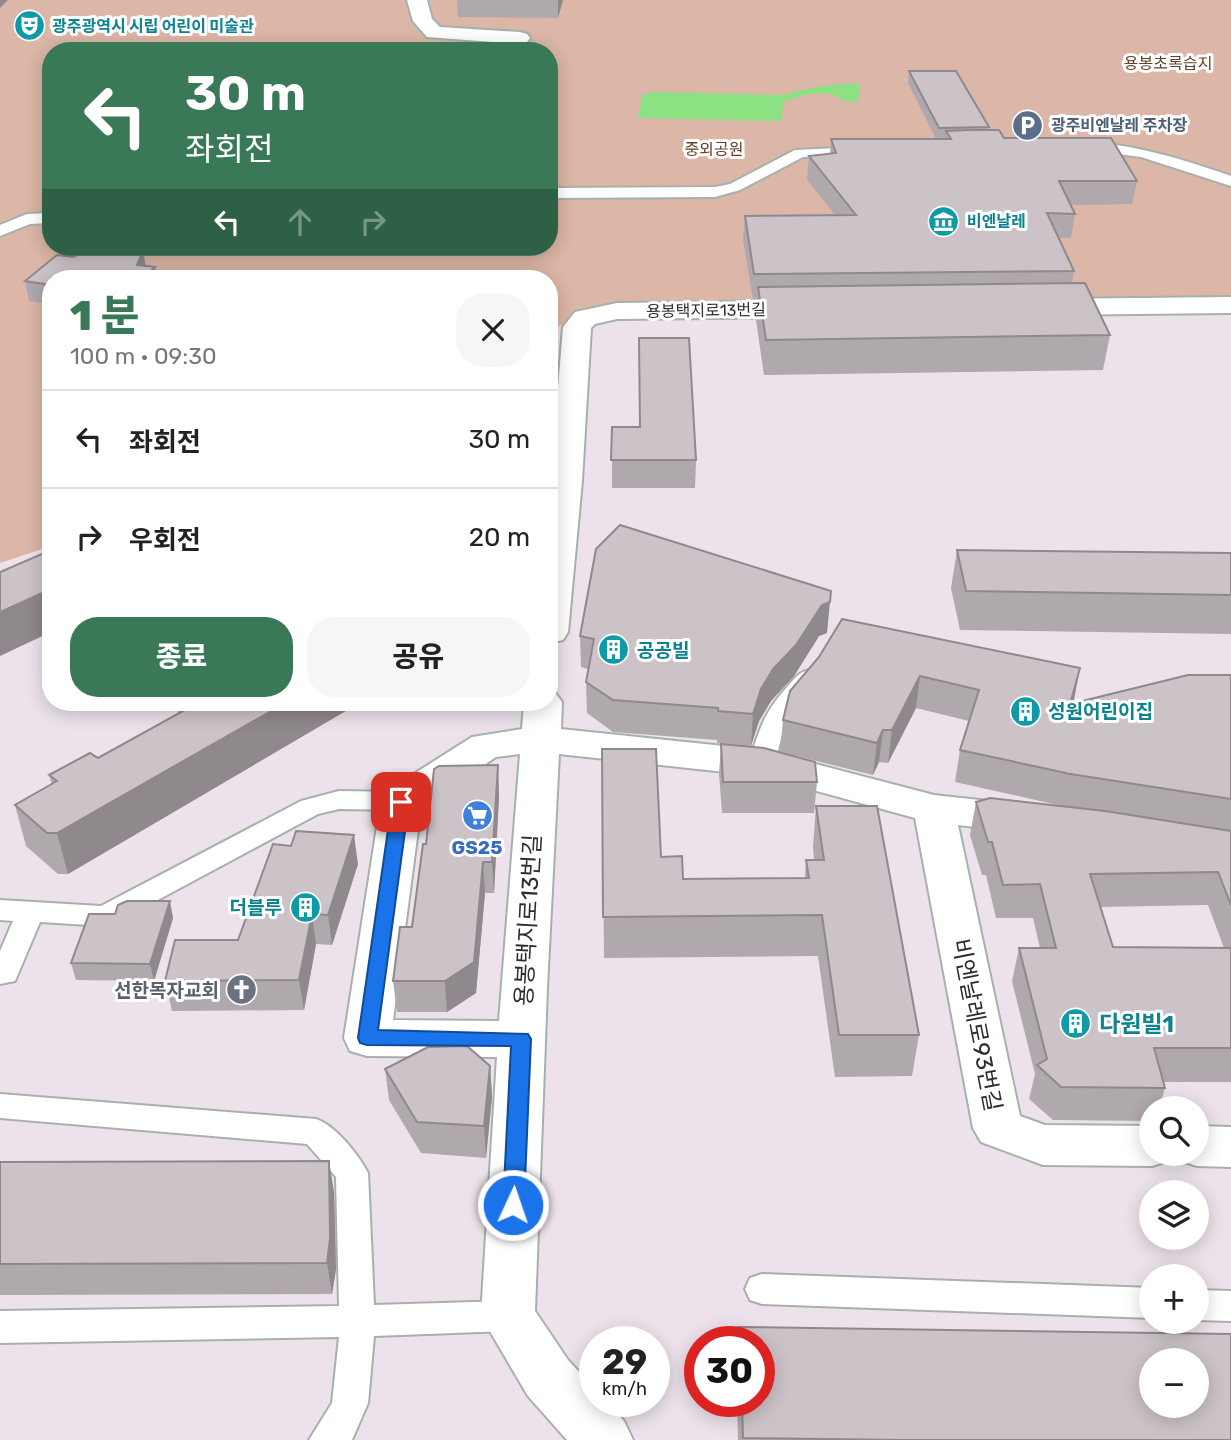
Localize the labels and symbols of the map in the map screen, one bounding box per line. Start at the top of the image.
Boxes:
theatre icon: 광주광역시 시립 어린이 미술관 [12,9,46,43]
place label: 광주광역시 시립 어린이 미술관 [52,17,254,36]
park label: 용봉초록습지 [1124,54,1212,73]
parking icon: 광주비엔날레 주차장 [1011,108,1045,142]
place label: 광주비엔날레 주차장 [1051,116,1187,135]
park label: 중외공원 [685,140,743,159]
museum icon: 비엔날레 [927,204,961,238]
place label: 비엔날레 [967,212,1026,231]
street label: 용봉택지로13번길 [646,300,766,321]
building icon: 공공빌 [597,633,631,667]
place label: 공공빌 [637,639,689,662]
building icon: 성원어린이집 [1008,694,1042,728]
place label: 성원어린이집 [1048,700,1153,723]
pin [371,772,431,832]
supermarket icon: GS25 [460,799,494,833]
street label: 용봉택지로13번길 [510,833,546,1007]
place label: GS25 [452,836,502,859]
building icon: 더블루 [288,890,322,924]
place label: 더블루 [230,896,282,919]
street label: 비엔날레로93번길 [947,936,1007,1114]
church icon: 선한목자교회 [225,973,259,1007]
place label: 선한목자교회 [114,979,219,1002]
building icon: 다원빌1 [1059,1007,1093,1041]
place label: 다원빌1 [1099,1010,1174,1038]
position arrow [476,1168,550,1242]
speed limit sign: 30 [684,1326,775,1417]

